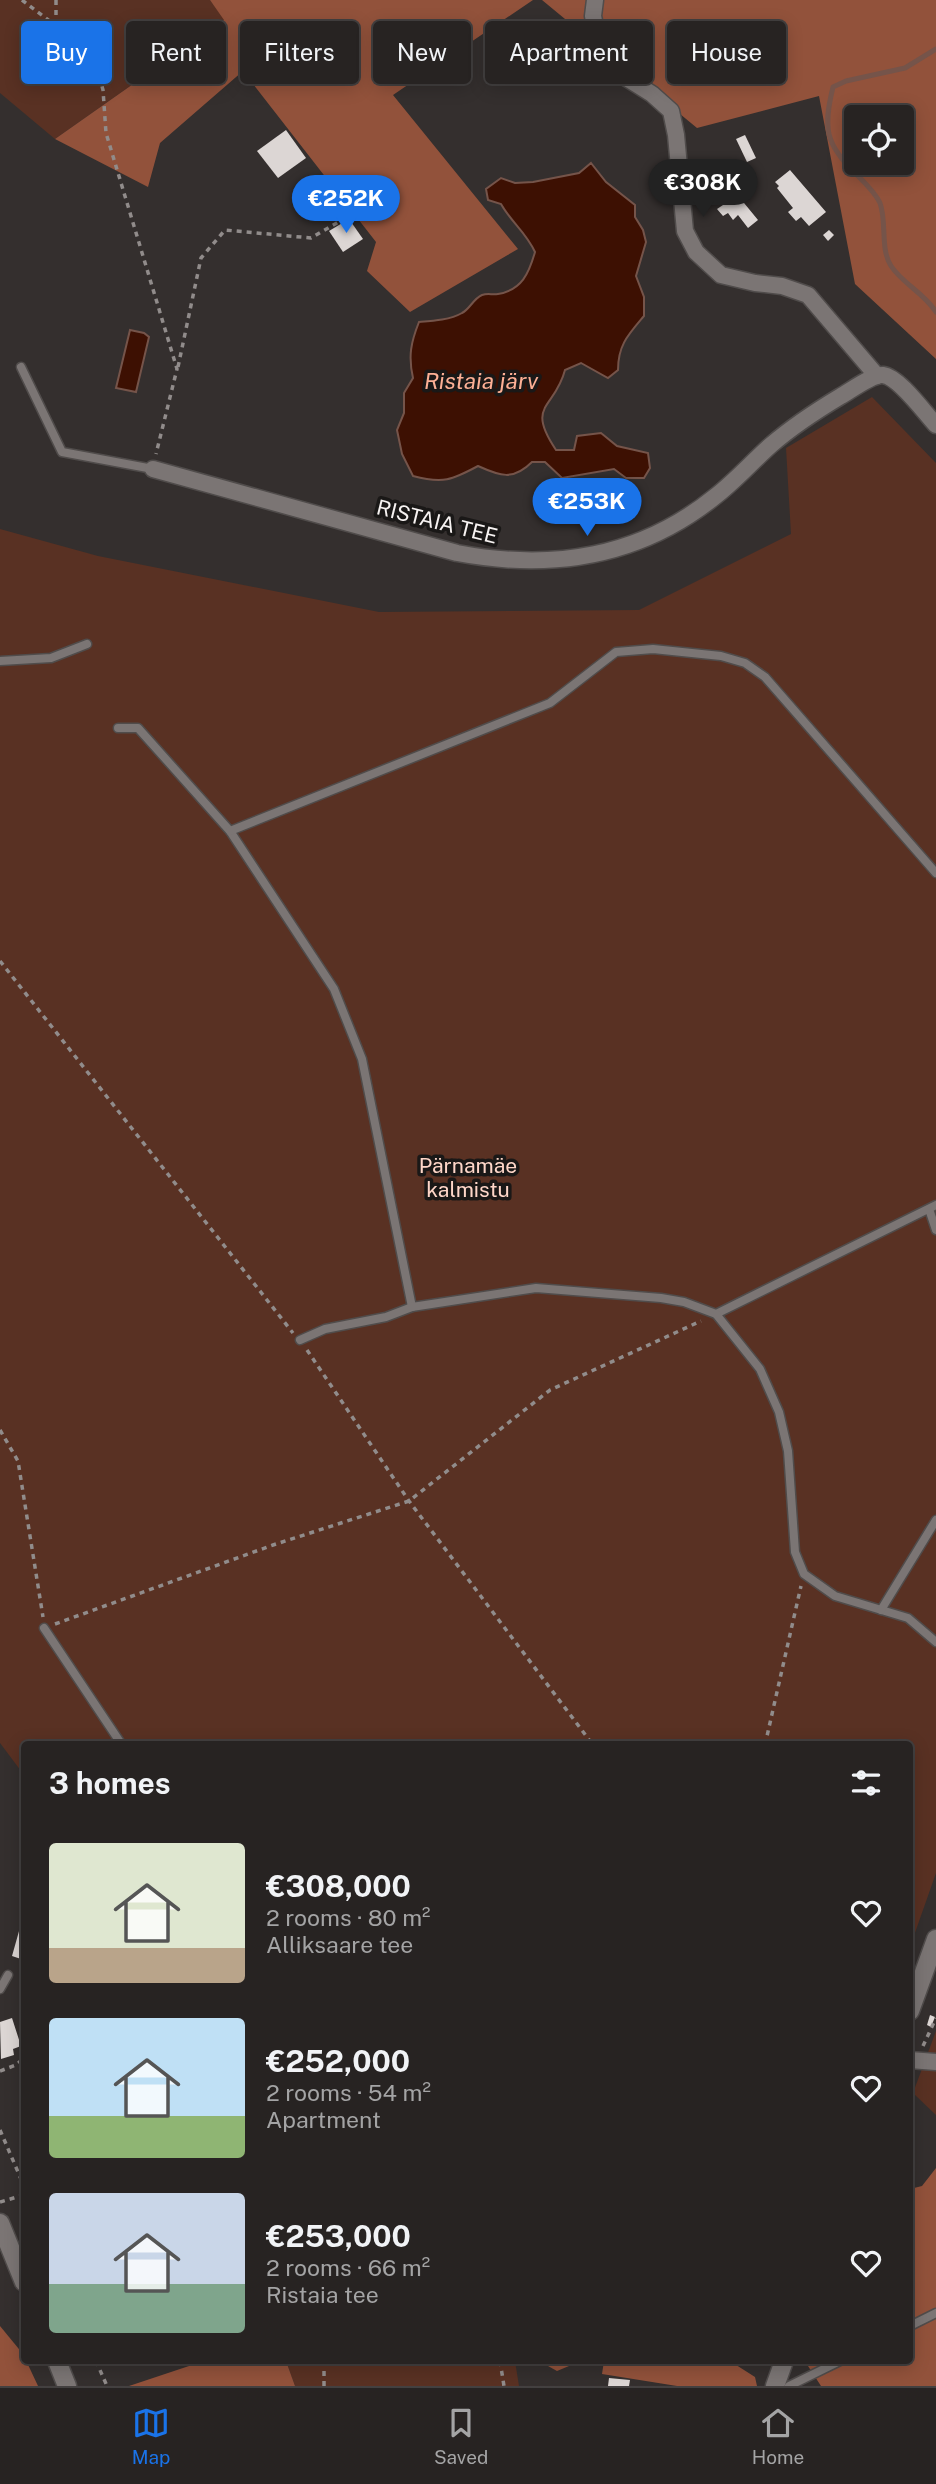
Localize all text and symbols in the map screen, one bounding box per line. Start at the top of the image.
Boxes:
chip: Buy [21,21,112,84]
chip: Rent [126,21,226,84]
chip: Filters [240,21,359,84]
chip: New [373,21,471,84]
chip: Apartment [485,21,653,84]
chip: House [667,21,786,84]
map controls [844,105,914,175]
button: locate [844,105,914,175]
pin: €308K [654,160,752,219]
text: €308K [665,168,741,195]
pin: €252K [297,176,395,235]
text: €252K [308,184,384,211]
water label: Ristaia järv [424,367,539,394]
pin: €253K [538,478,636,538]
text: €253K [549,487,625,514]
street label: RISTAIA TEE [374,494,500,549]
park label: Pärnamäe kalmistu [419,1153,517,1202]
icon: filters [847,1764,885,1802]
text: 3 homes [49,1765,171,1801]
text: €308,000 [266,1868,411,1904]
icon: home [105,1871,189,1955]
icon: heart [847,1894,885,1932]
text: 2 rooms · 80 m² [266,1904,431,1931]
text: Alliksaare tee [266,1931,413,1958]
text: €252,000 [266,2043,410,2079]
icon: home [105,2046,189,2130]
icon: heart [847,2069,885,2107]
text: 2 rooms · 54 m² [266,2079,431,2106]
text: Apartment [266,2106,381,2133]
text: €253,000 [266,2218,411,2254]
icon: home [105,2221,189,2305]
icon: heart [847,2244,885,2282]
text: 2 rooms · 66 m² [266,2254,430,2281]
text: Ristaia tee [266,2281,379,2308]
tab: Map [132,2404,170,2468]
tab: Saved [434,2404,488,2468]
tab: Home [752,2404,804,2468]

